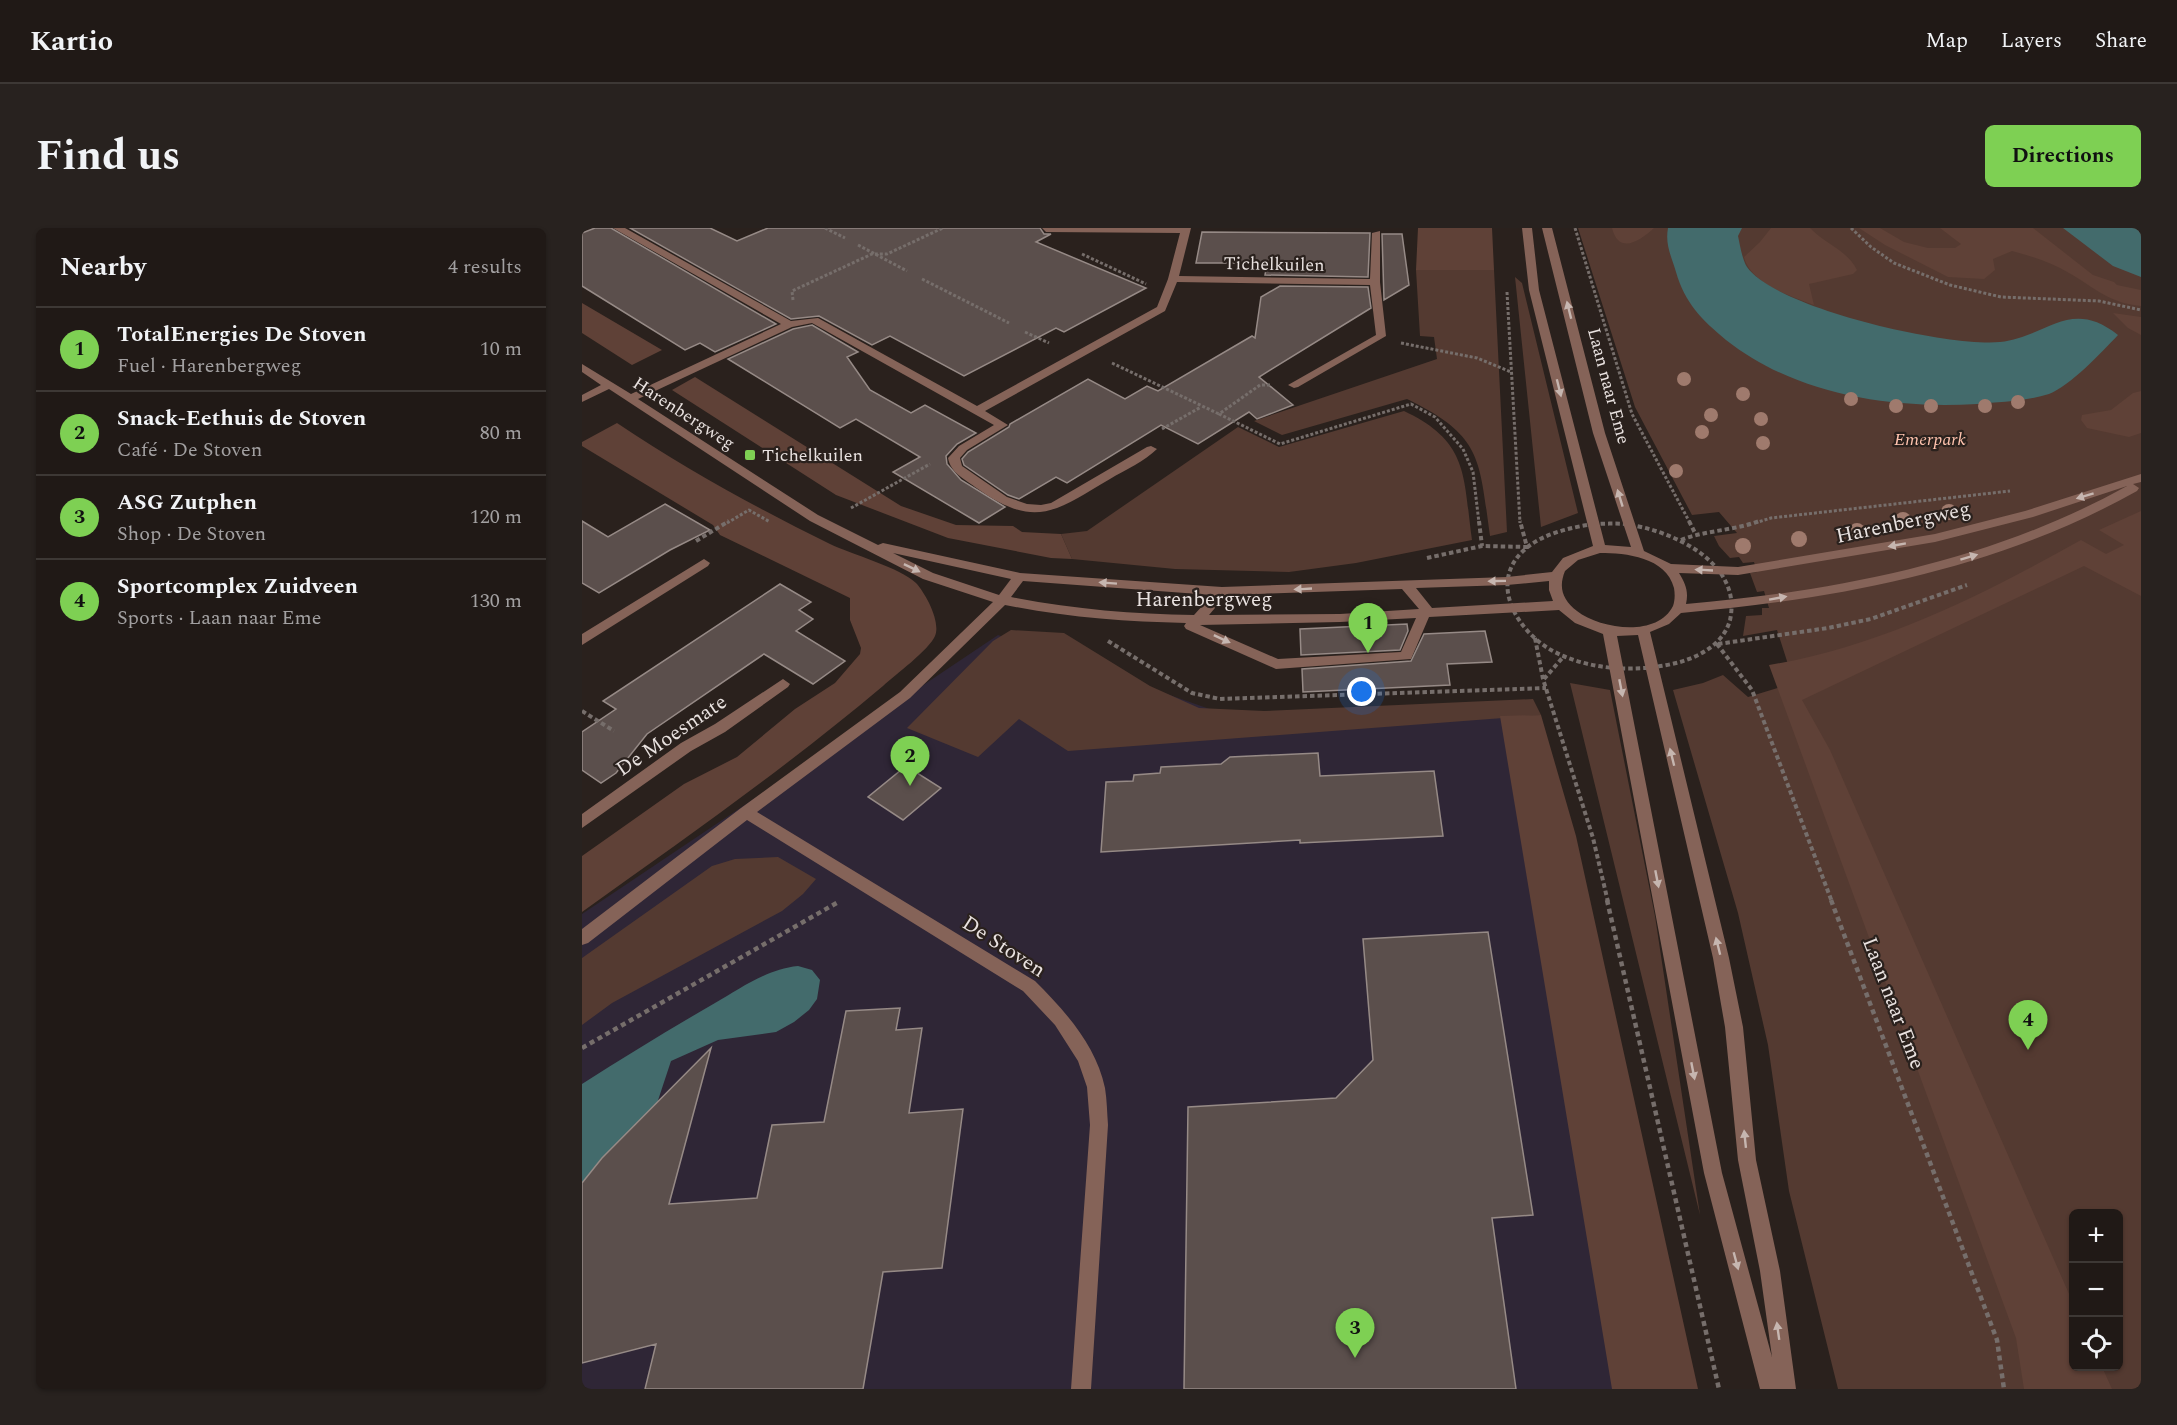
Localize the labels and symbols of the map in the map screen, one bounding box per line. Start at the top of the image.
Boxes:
street label: Tichelkuilen [1223,250,1325,279]
one-way arrow [1563,300,1573,319]
street label: Laan naar Eme [1580,325,1637,447]
street label: Harenbergweg [627,370,740,457]
one-way arrow [1554,379,1564,397]
park label: Emerpark [1894,426,1966,453]
place label: Tichelkuilen [762,442,863,469]
marker: Tichelkuilen [743,448,757,462]
one-way arrow [1615,489,1624,507]
one-way arrow [2076,492,2094,501]
street label: Harenbergweg [1833,493,1974,553]
one-way arrow [1887,540,1906,549]
one-way arrow [1960,552,1978,561]
one-way arrow [904,563,921,572]
one-way arrow [1694,565,1713,575]
one-way arrow [1488,576,1507,585]
one-way arrow [1098,579,1117,588]
street label: Harenbergweg [1135,584,1273,616]
one-way arrow [1293,584,1312,593]
one-way arrow [1769,593,1788,602]
pin: 1 [1348,604,1388,653]
one-way arrow [1213,635,1230,644]
your location [1347,677,1376,706]
one-way arrow [1617,679,1626,698]
street label: De Moesmate [609,687,734,785]
pin: 2 [890,736,930,786]
one-way arrow [1666,748,1676,766]
one-way arrow [1653,870,1662,889]
street label: De Stoven [955,908,1052,986]
street label: Laan naar Eme [1853,933,1933,1074]
one-way arrow [1713,937,1723,955]
pin: 4 [2008,1000,2048,1050]
one-way arrow [1689,1062,1698,1081]
one-way arrow [1740,1129,1750,1148]
one-way arrow [1732,1252,1742,1270]
pin: 3 [1336,1308,1374,1358]
one-way arrow [1774,1321,1783,1340]

